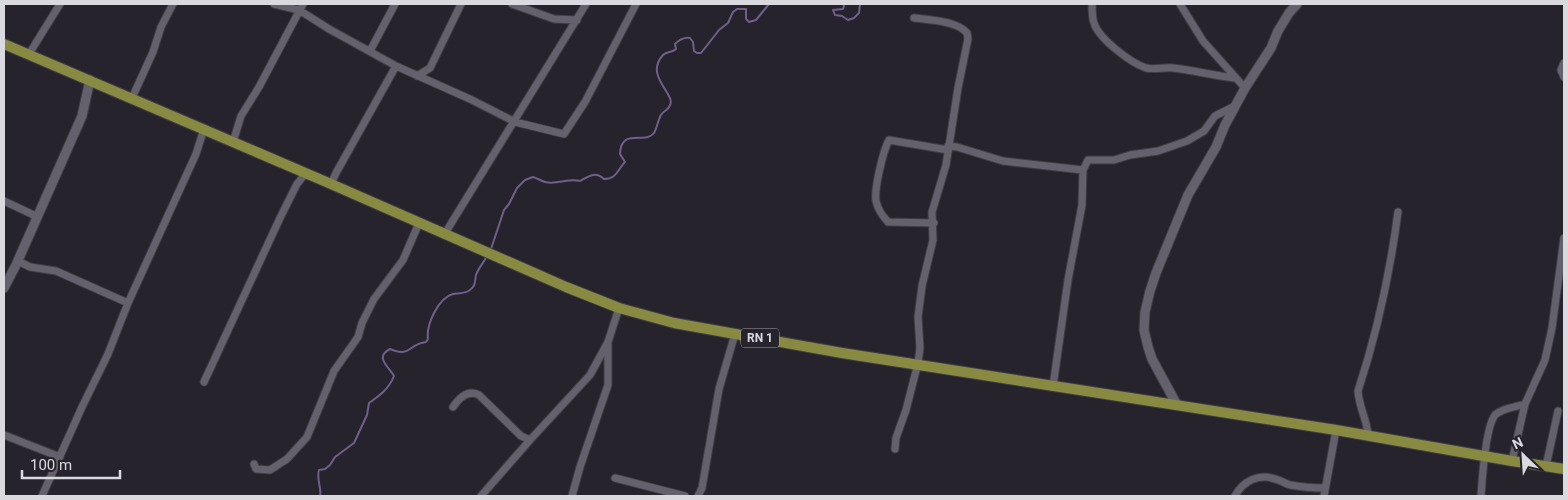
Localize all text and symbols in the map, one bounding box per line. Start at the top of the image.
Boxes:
road number: RN 1 [741,328,779,348]
north arrow [1498,430,1548,480]
text: N [1510,434,1525,453]
scale bar [22,448,120,480]
text: 100 m [30,456,72,474]

